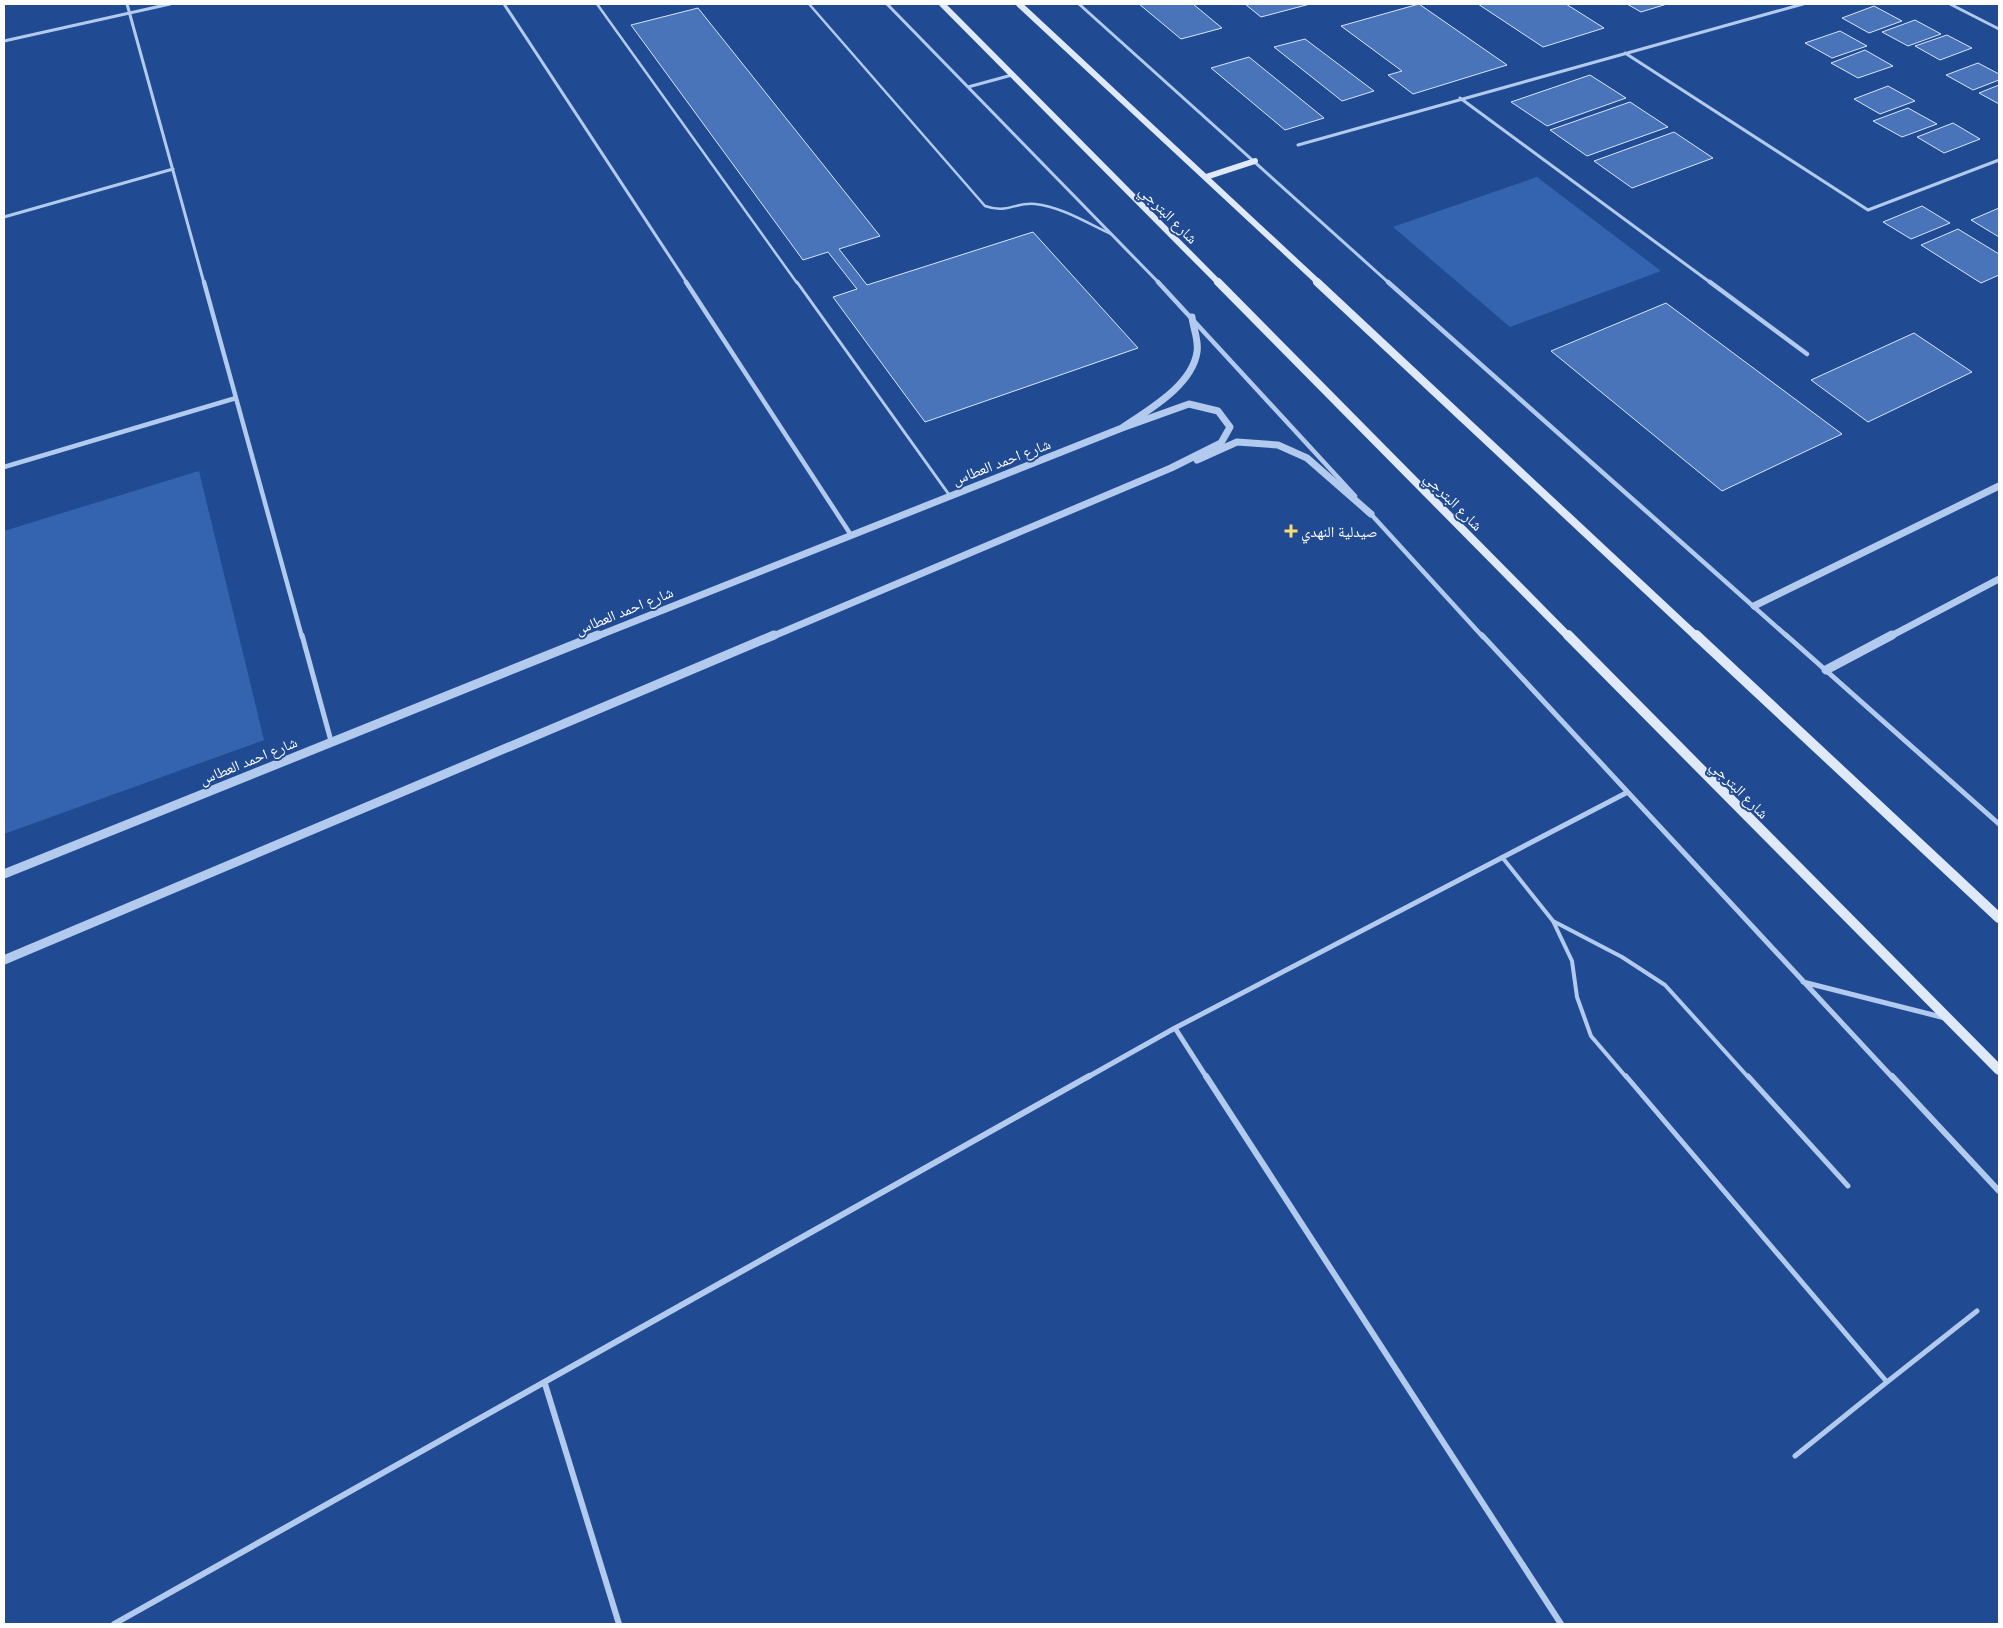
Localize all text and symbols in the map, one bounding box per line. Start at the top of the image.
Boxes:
street label: شارع البترجي [1134,181,1202,250]
street label: شارع احمد العطاس [949,434,1054,490]
street label: شارع البترجي [1419,468,1487,537]
place label: صيدلية النهدي [1301,522,1378,544]
marker: صيدلية النهدي [1285,525,1297,537]
street label: شارع احمد العطاس [572,582,676,640]
street label: شارع احمد العطاس [196,732,300,790]
street label: شارع البترجي [1705,756,1773,825]

